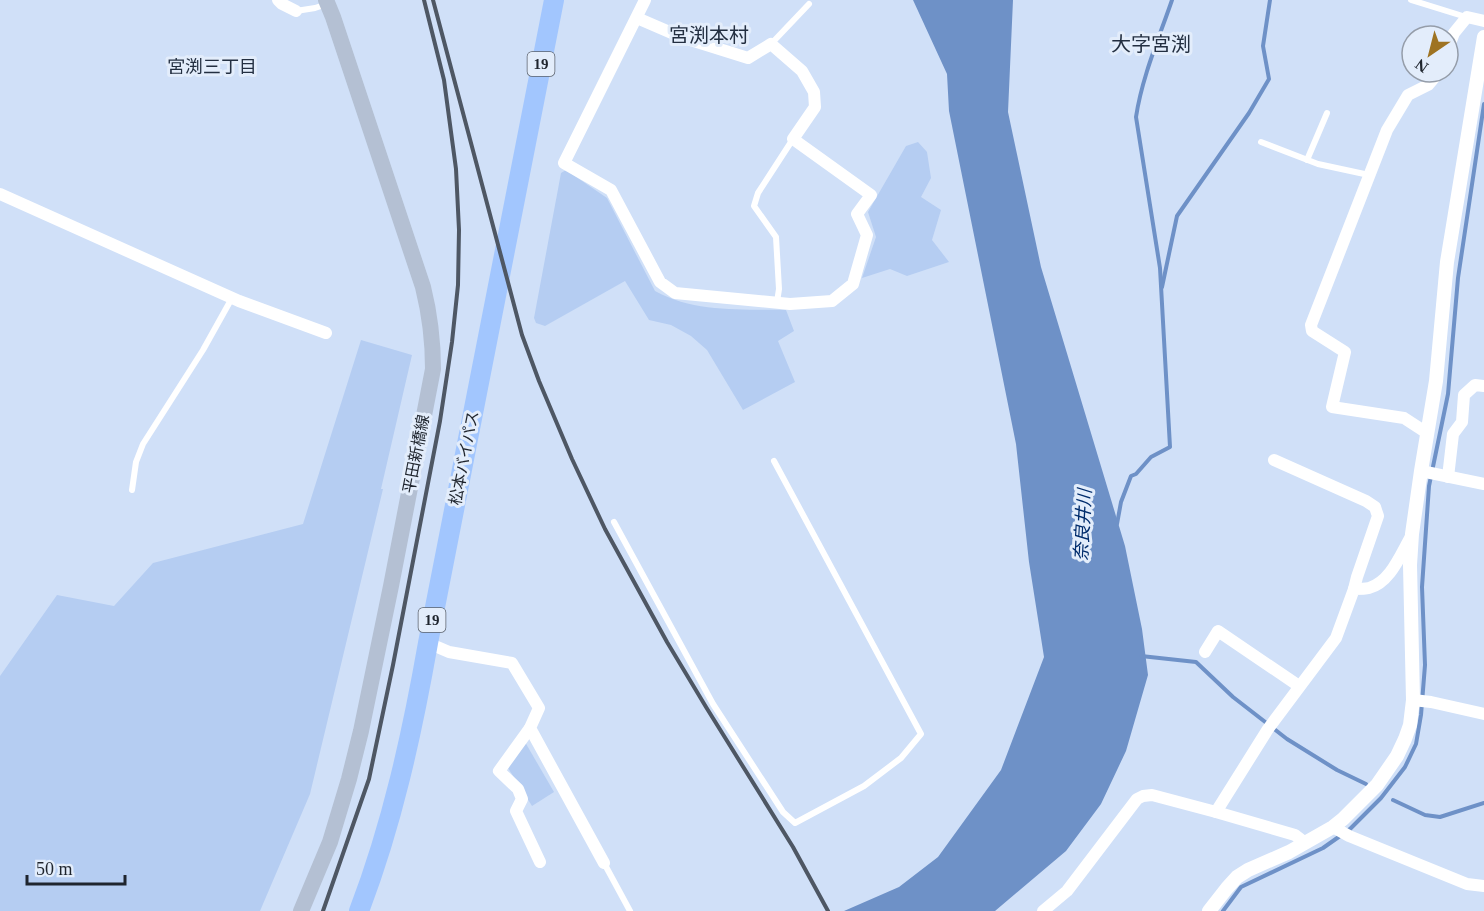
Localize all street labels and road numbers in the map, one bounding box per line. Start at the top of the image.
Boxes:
road number: 19 [528,52,554,76]
street label: 松本バイパス [447,409,481,507]
street label: 平田新橋線 [400,413,432,495]
road number: 19 [418,608,446,632]

